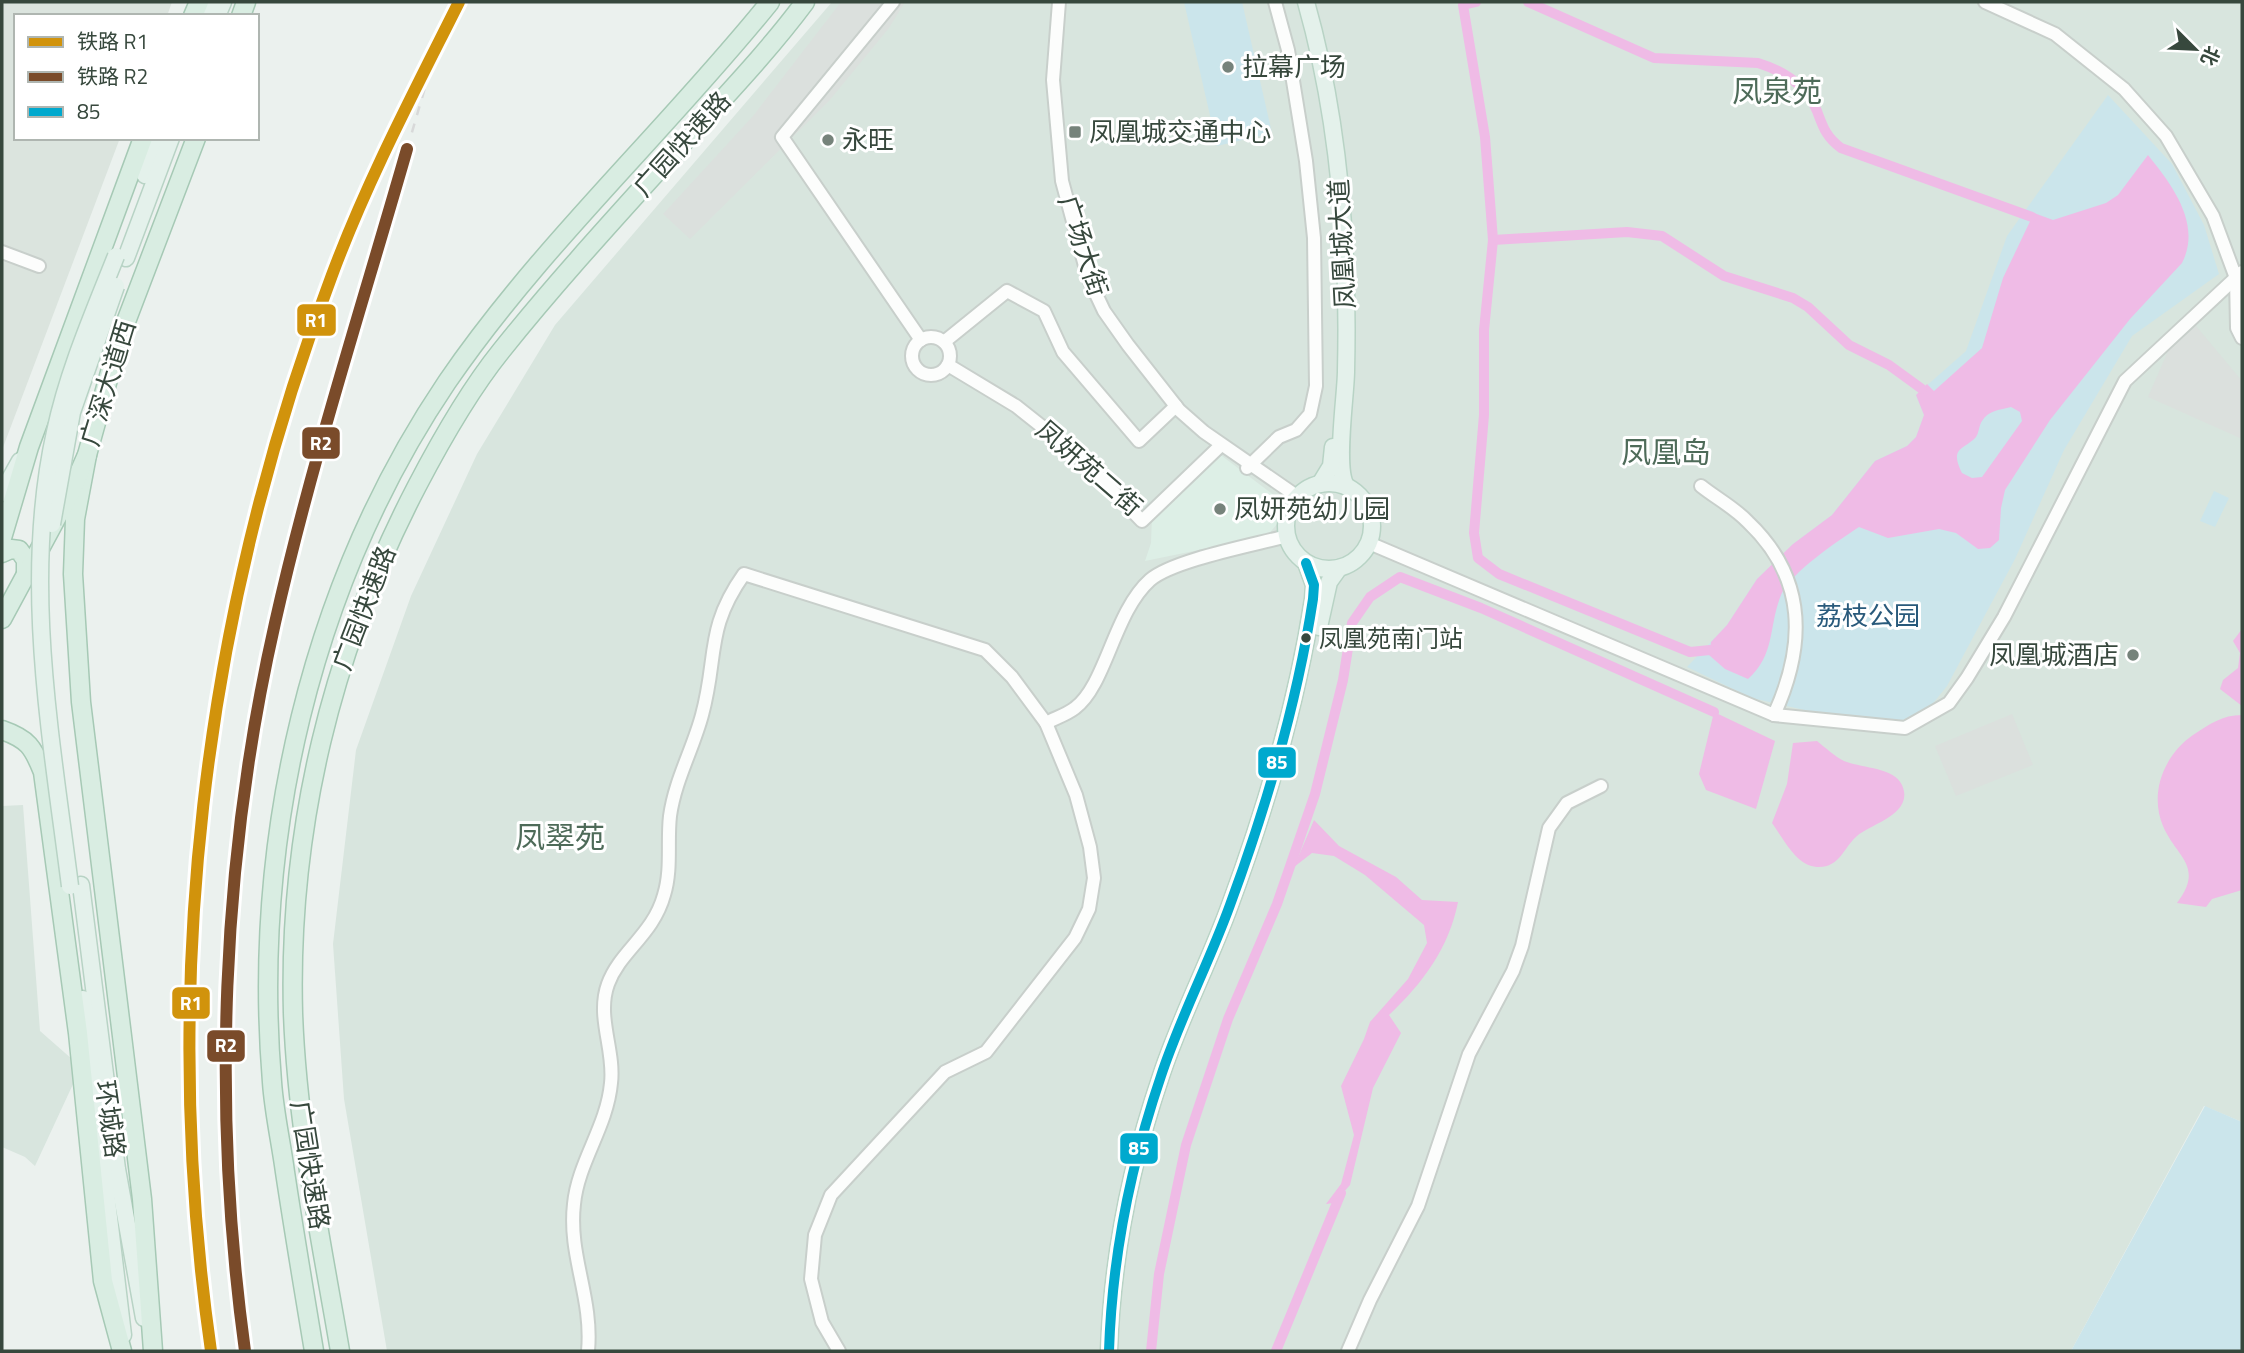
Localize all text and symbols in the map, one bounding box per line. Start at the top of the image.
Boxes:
legend [14,14,259,140]
north arrow [2160,14,2230,84]
text: 铁路 R1 [77,25,148,57]
text: 北 [2194,42,2228,71]
place label: 拉幕广场 [1242,47,1346,86]
marker: 拉幕广场 [1220,59,1236,75]
text: 铁路 R2 [77,60,148,92]
district label: 凤泉苑 [1732,68,1822,114]
street label: 广园快速路 [624,82,740,205]
text: 85 [77,95,101,127]
place label: 凤凰城交通中心 [1089,112,1271,151]
place label: 永旺 [842,120,894,159]
marker: 凤凰城交通中心 [1067,124,1083,140]
marker: 永旺 [820,132,836,148]
street label: 凤凰城大道 [1319,178,1364,310]
street label: 广场大街 [1049,190,1118,301]
line badge: R1 [296,303,337,337]
text: R1 [305,305,327,334]
street label: 广深大道西 [70,315,145,451]
street label: 凤妍苑二街 [1027,410,1151,525]
line badge: R2 [301,426,341,460]
text: R2 [310,428,332,457]
district label: 凤凰岛 [1621,429,1711,475]
place label: 凤妍苑幼儿园 [1234,489,1390,528]
marker: 凤妍苑幼儿园 [1212,501,1228,517]
street label: 广园快速路 [322,540,405,675]
park label: 荔枝公园 [1816,596,1920,635]
place label: 凤凰苑南门站 [1319,620,1463,656]
marker: 凤凰苑南门站 [1299,631,1313,645]
place label: 凤凰城酒店 [1989,635,2119,674]
marker: 凤凰城酒店 [2125,647,2141,663]
line badge: 85 [1257,746,1297,779]
text: 85 [1266,747,1288,776]
district label: 凤翠苑 [515,814,605,860]
line badge: R1 [171,986,211,1020]
text: R1 [180,988,202,1017]
line badge: R2 [206,1029,246,1063]
text: R2 [215,1030,237,1059]
street label: 环城路 [86,1078,135,1160]
street label: 广园快速路 [281,1098,340,1232]
line badge: 85 [1119,1132,1159,1165]
text: 85 [1128,1133,1150,1162]

